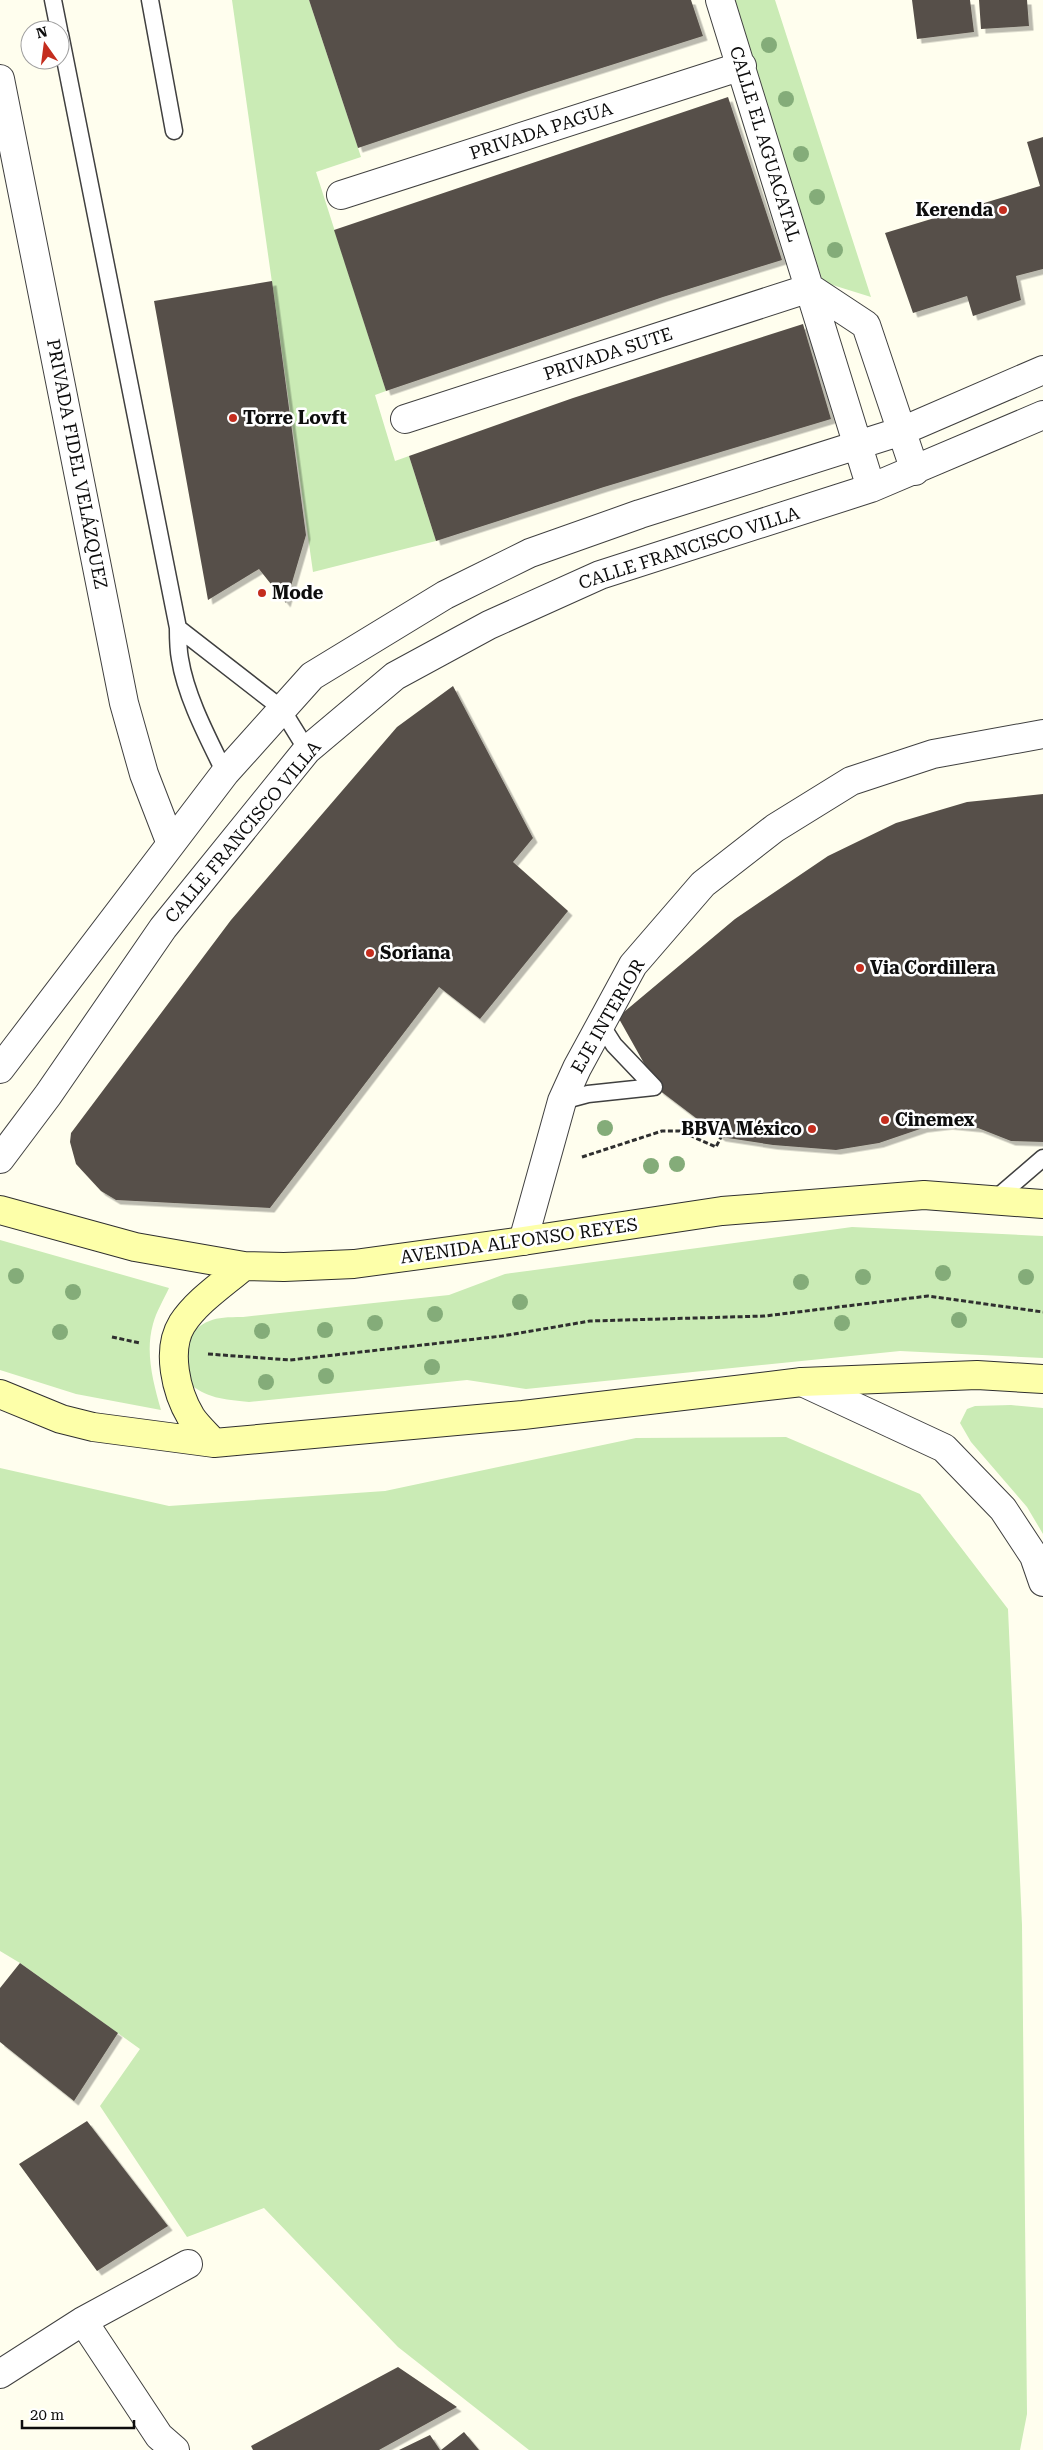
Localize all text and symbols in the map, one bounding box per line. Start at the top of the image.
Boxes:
north arrow [20,20,70,70]
text: N [35,23,49,41]
street label: CALLE EL AGUACATAL [726,44,805,244]
street label: PRIVADA PAGUA [467,97,615,164]
place label: Kerenda [916,199,993,220]
marker: Kerenda [997,204,1009,216]
street label: PRIVADA SUTE [541,323,675,384]
street label: PRIVADA FIDEL VELÁZQUEZ [43,337,112,591]
place label: Torre Lovft [243,407,347,428]
marker: Torre Lovft [227,412,239,424]
street label: CALLE FRANCISCO VILLA [576,502,802,593]
place label: Mode [272,582,324,603]
marker: Mode [256,587,268,599]
street label: CALLE FRANCISCO VILLA [160,736,325,927]
place label: Soriana [380,942,451,963]
marker: Soriana [364,947,376,959]
street label: EJE INTERIOR [566,954,649,1077]
place label: Via Cordillera [870,957,996,978]
marker: Via Cordillera [854,962,866,974]
place label: Cinemex [895,1109,975,1130]
marker: Cinemex [879,1114,891,1126]
place label: BBVA México [681,1118,802,1139]
marker: BBVA México [806,1123,818,1135]
street label: AVENIDA ALFONSO REYES [399,1213,639,1268]
scale bar [22,2398,135,2430]
text: 20 m [30,2406,65,2424]

